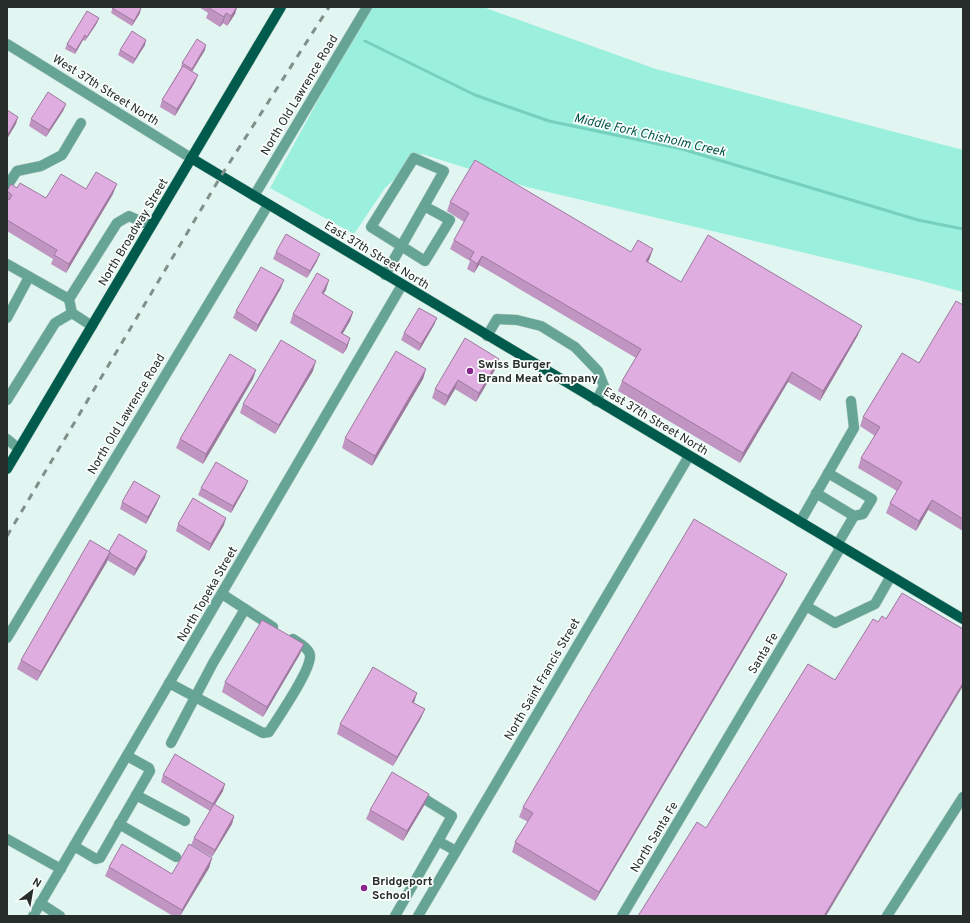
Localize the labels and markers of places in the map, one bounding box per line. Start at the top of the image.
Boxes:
place label: Swiss Burger Brand Meat Company [478,357,598,387]
marker: Swiss Burger Brand Meat Company [465,366,475,376]
place label: Bridgeport School [372,874,433,904]
marker: Bridgeport School [359,883,369,893]

